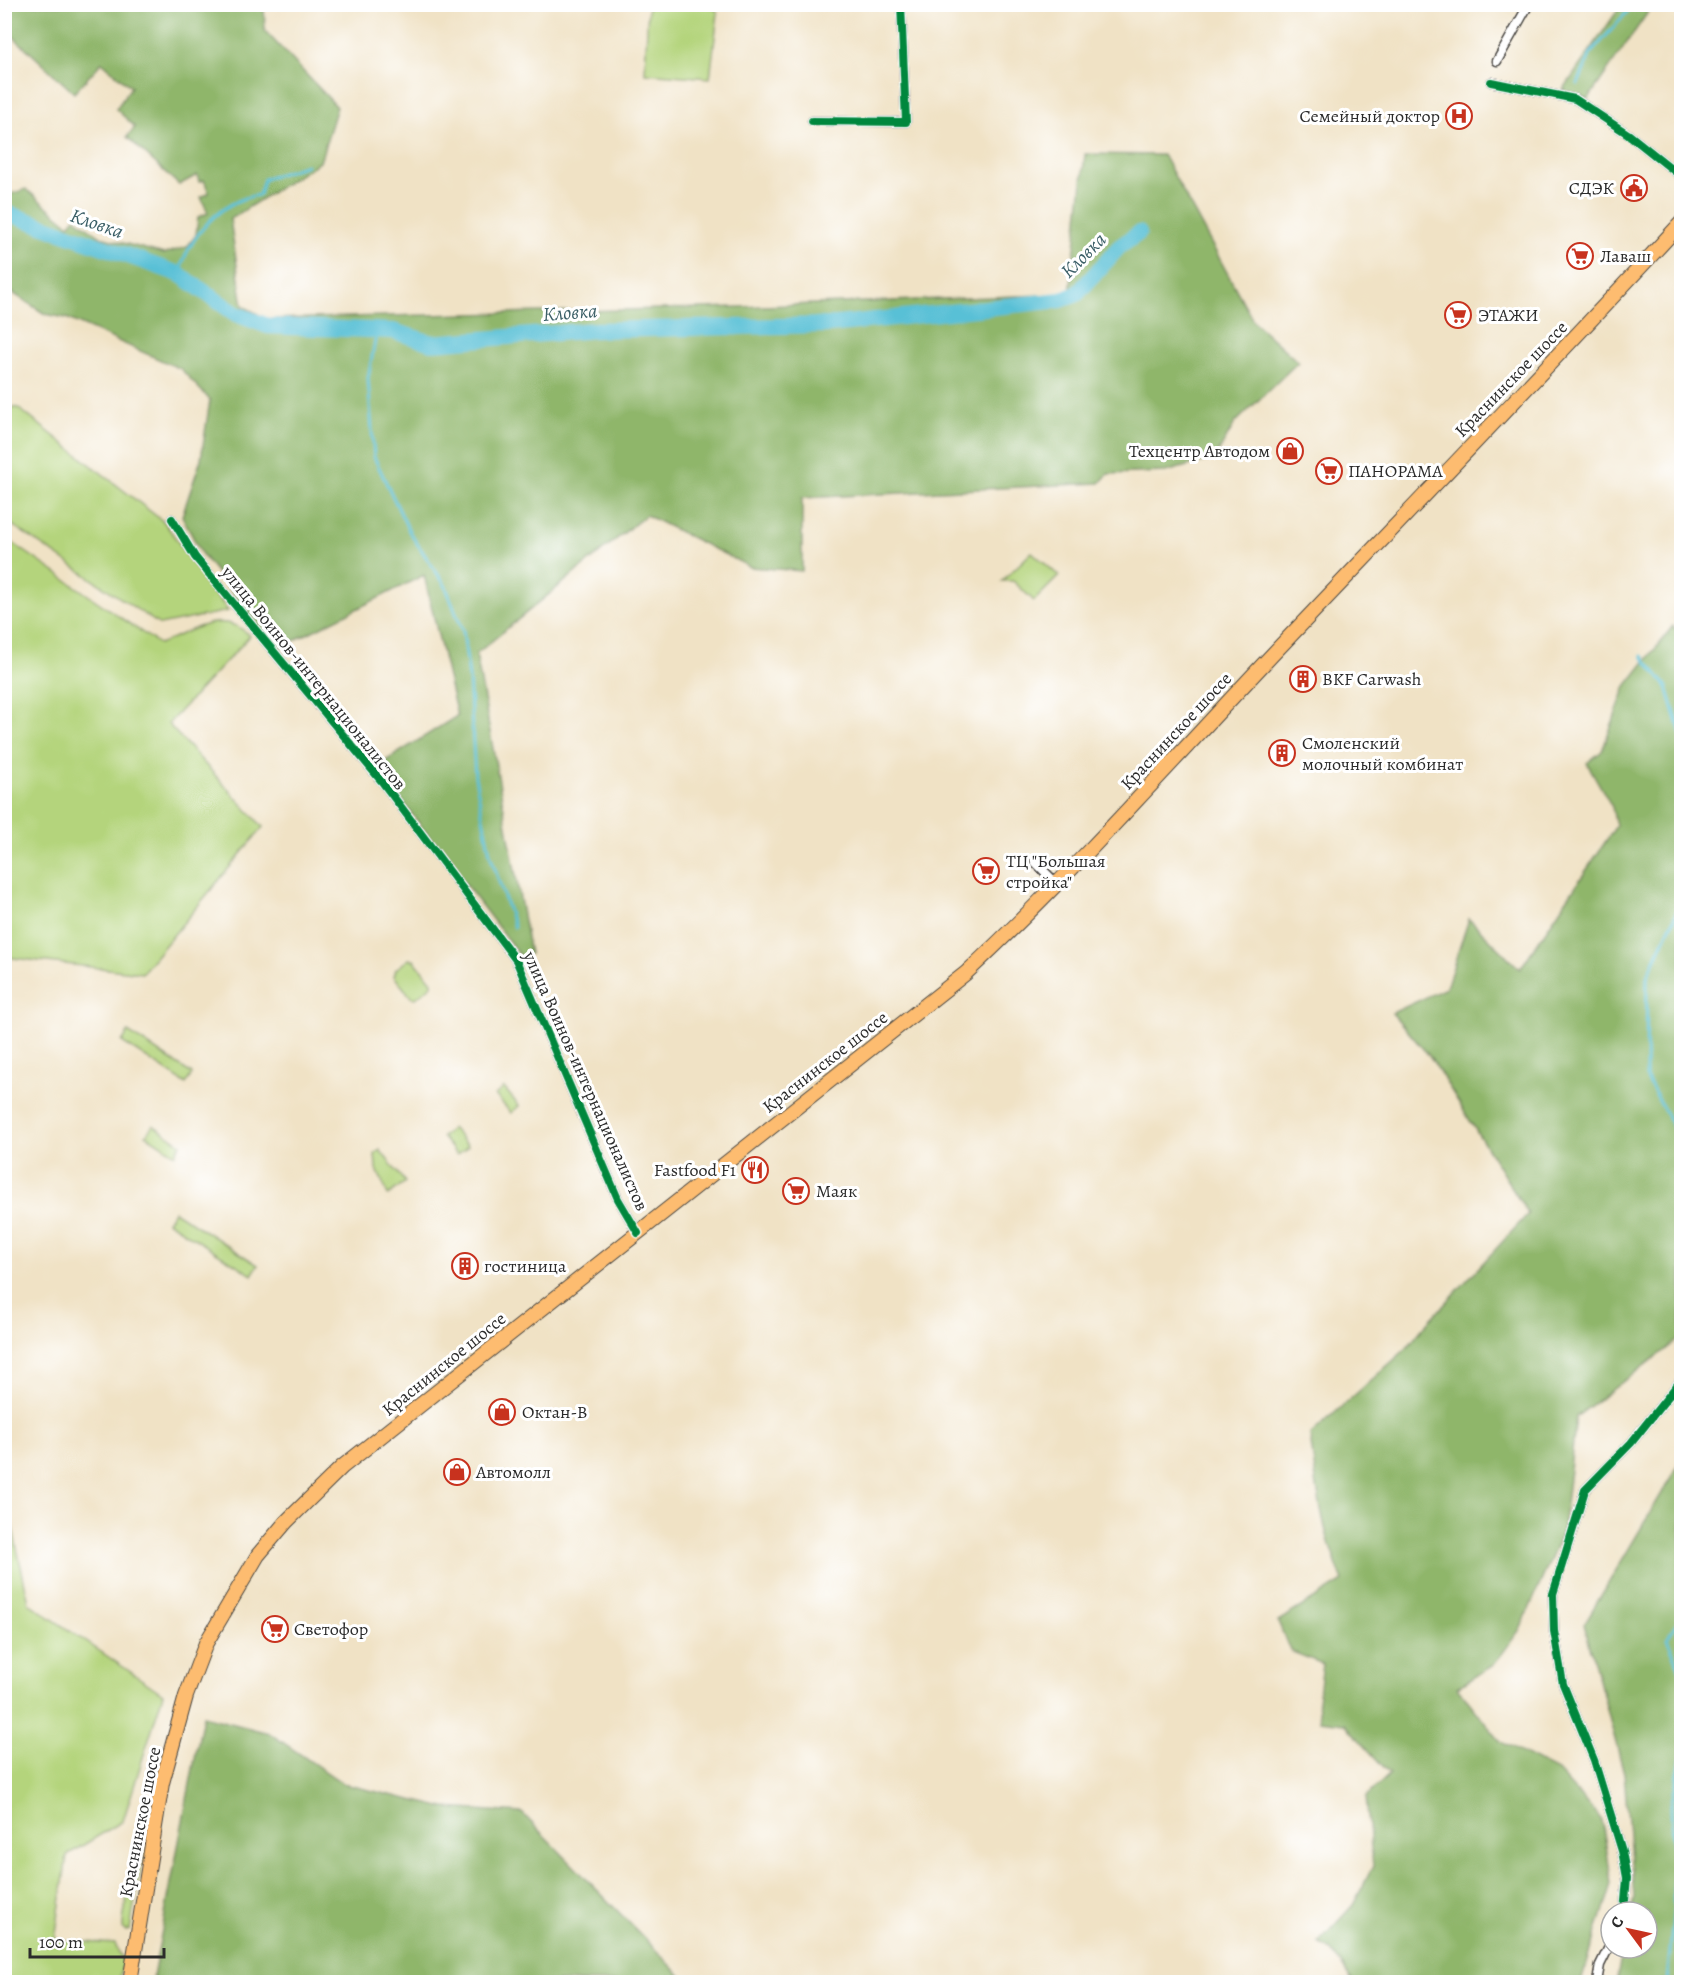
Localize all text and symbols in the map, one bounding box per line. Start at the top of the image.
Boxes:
hospital icon: Семейный доктор [1444,101,1474,131]
place label: Семейный доктор [1300,104,1440,128]
public building icon: СДЭК [1619,173,1649,203]
place label: СДЭК [1569,176,1615,200]
water label: Кловка [67,202,127,245]
water label: Кловка [1055,227,1112,284]
supermarket icon: Лаваш [1565,241,1595,271]
place label: Лаваш [1600,244,1651,268]
water label: Кловка [542,297,598,328]
supermarket icon: ЭТАЖИ [1443,300,1473,330]
place label: ЭТАЖИ [1478,303,1538,327]
street label: Краснинское шоссе [1449,316,1573,442]
shop icon: Техцентр Автодом [1275,436,1305,466]
place label: Техцентр Автодом [1129,439,1270,463]
supermarket icon: ПАНОРАМА [1314,456,1344,486]
place label: ПАНОРАМА [1348,459,1443,483]
street label: улица Воинов-интернационалистов [215,560,412,795]
building icon: BKF Carwash [1288,664,1318,694]
street label: Краснинское шоссе [1115,667,1237,795]
place label: BKF Carwash [1322,667,1422,691]
place label: Смоленский молочный комбинат [1302,731,1463,776]
building icon: Смоленский молочный комбинат [1267,738,1297,768]
place label: ТЦ "Большая стройка" [1006,849,1106,894]
supermarket icon: ТЦ "Большая стройка" [971,856,1001,886]
street label: улица Воинов-интернационалистов [517,947,654,1214]
street label: Краснинское шоссе [757,1005,893,1119]
restaurant icon: Fastfood F1 [740,1155,770,1185]
place label: Fastfood F1 [654,1158,736,1182]
supermarket icon: Маяк [781,1176,811,1206]
place label: Маяк [816,1179,857,1203]
building icon: гостиница [450,1251,480,1281]
place label: гостиница [484,1254,567,1278]
street label: Краснинское шоссе [377,1307,511,1421]
shop icon: Октан-В [487,1397,517,1427]
place label: Октан-В [522,1400,588,1424]
shop icon: Автомолл [442,1457,472,1487]
place label: Автомолл [475,1460,551,1484]
supermarket icon: Светофор [260,1614,290,1644]
place label: Светофор [294,1617,368,1641]
street label: Краснинское шоссе [114,1745,166,1899]
north arrow [1599,1900,1659,1960]
text: С [1605,1912,1629,1933]
scale bar [30,1921,164,1959]
text: 100 m [39,1930,83,1954]

